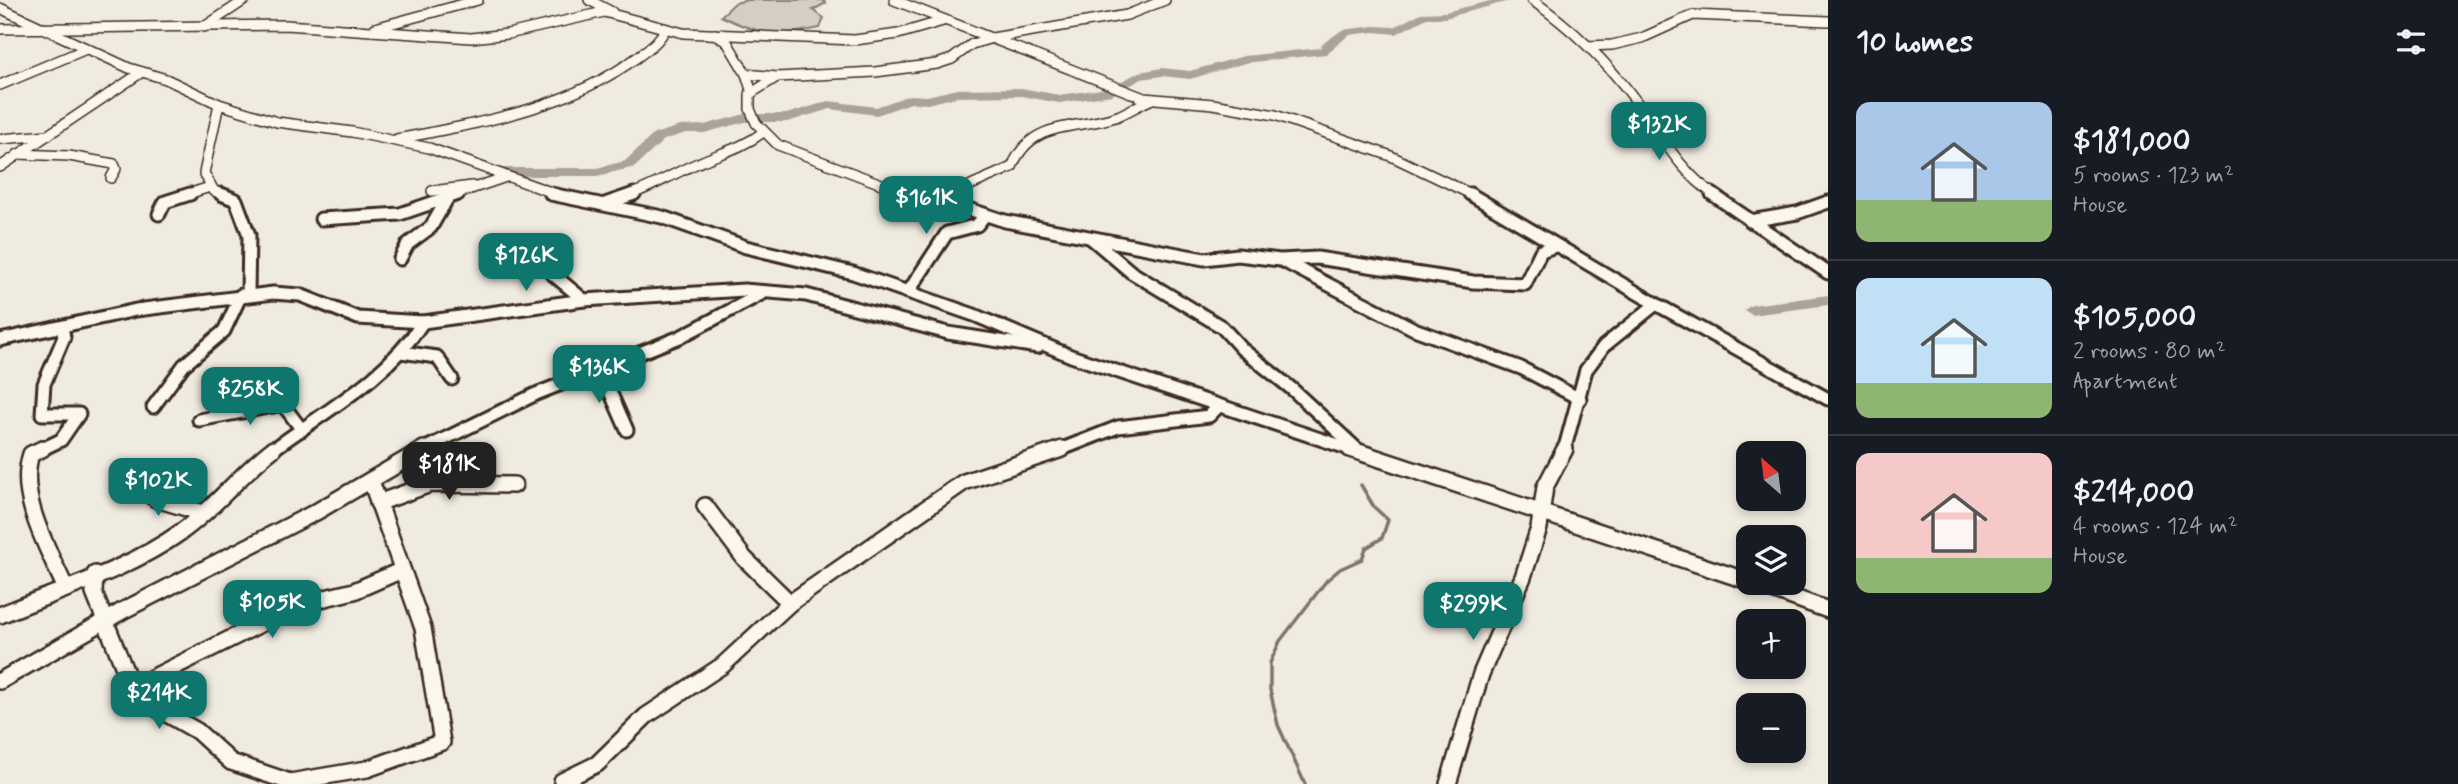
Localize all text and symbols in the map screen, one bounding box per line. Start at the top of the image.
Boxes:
text: 10 homes [1856,23,1973,62]
icon: filters [2392,23,2430,61]
pin: $132K [1610,102,1708,162]
text: $132K [1627,110,1691,140]
text: $181,000 [2073,122,2191,161]
icon: home [1912,130,1996,214]
text: 5 rooms · 123 m² [2073,161,2234,191]
pin: $161K [877,176,975,236]
text: $161K [895,184,957,214]
text: House [2073,191,2127,221]
pin: $126K [477,233,575,293]
text: $126K [494,241,558,271]
text: $105,000 [2073,298,2196,337]
icon: home [1912,306,1996,390]
text: 2 rooms · 80 m² [2073,337,2226,367]
pin: $136K [550,346,648,405]
text: $136K [569,353,629,383]
text: Apartment [2073,367,2178,397]
pin: $258K [201,368,299,427]
text: $258K [217,375,283,405]
north arrow [1736,441,1806,511]
map controls [1736,441,1806,763]
pin: $181K [400,442,498,502]
text: $181K [418,450,480,480]
pin: $102K [109,458,207,518]
text: $102K [125,466,191,496]
text: $214,000 [2073,473,2194,512]
icon: home [1912,481,1996,565]
text: 4 rooms · 124 m² [2073,512,2238,542]
button: layers [1736,525,1806,595]
text: House [2073,542,2127,572]
pin: $105K [223,580,321,640]
pin: $299K [1424,582,1522,642]
text: $105K [239,588,305,618]
text: $299K [1440,590,1506,620]
button: + [1736,609,1806,679]
pin: $214K [110,672,208,731]
text: $214K [127,679,191,709]
button: − [1736,693,1806,763]

